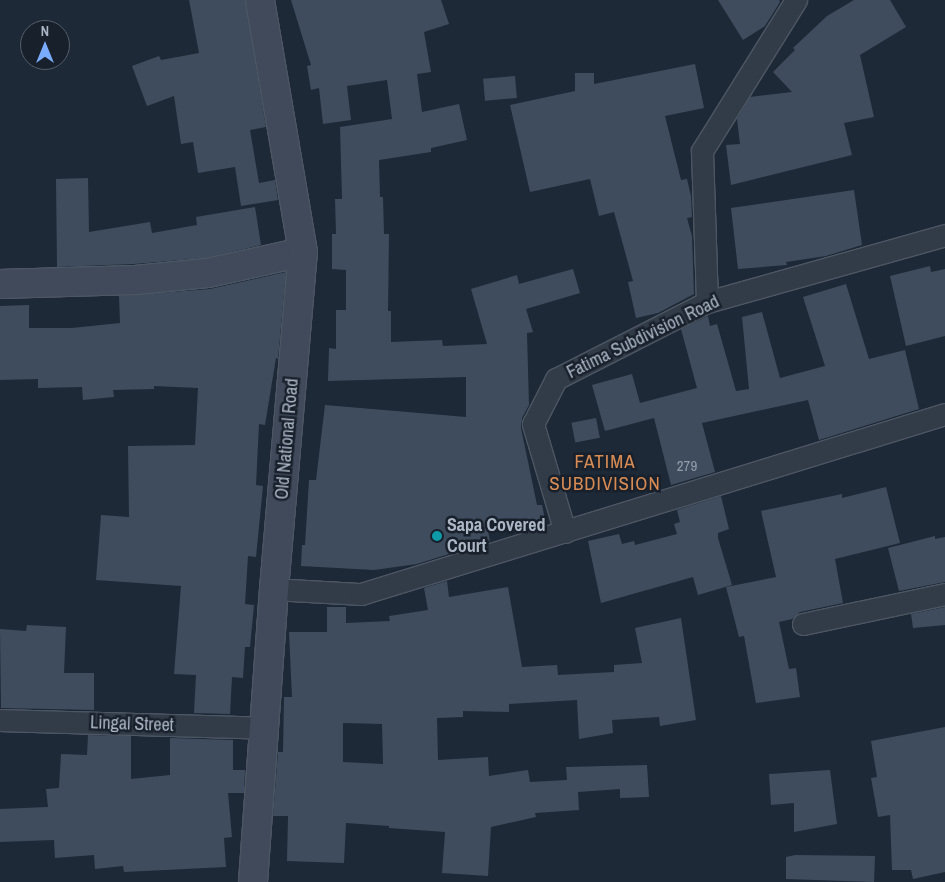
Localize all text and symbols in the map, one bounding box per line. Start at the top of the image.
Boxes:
north arrow [20,20,70,70]
text: N [41,22,49,40]
street label: Fatima Subdivision Road [563,291,723,383]
street label: Old National Road [271,378,303,500]
district label: FATIMA SUBDIVISION [548,451,662,495]
house number: 279 [677,457,697,475]
place label: Sapa Covered Court [447,515,545,558]
marker: Sapa Covered Court [431,530,443,542]
street label: Lingal Street [90,712,174,736]

